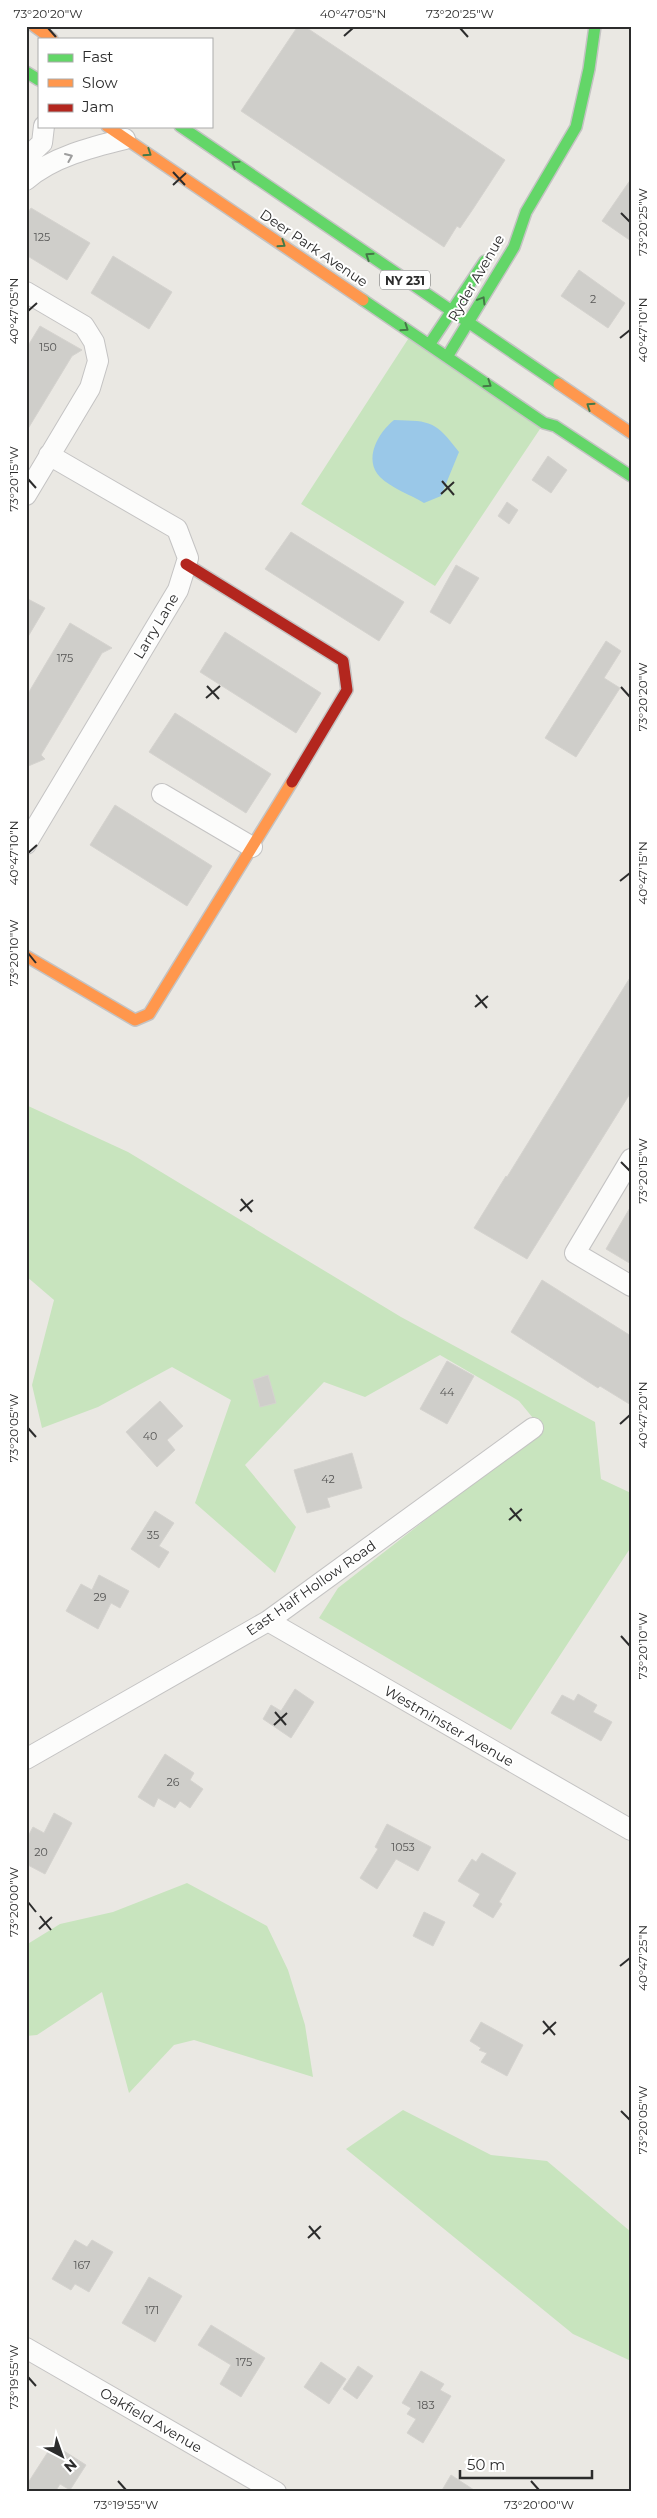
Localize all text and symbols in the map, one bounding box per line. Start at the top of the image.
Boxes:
text: 73°20'20"W [13,6,83,21]
text: 40°47'05"N [320,6,386,21]
text: 73°20'25"W [426,6,494,21]
legend [38,38,212,128]
text: Fast [82,47,113,66]
text: Slow [82,73,118,92]
text: Jam [81,97,114,116]
one-way arrow [142,147,151,156]
one-way arrow [64,153,73,163]
one-way arrow [231,161,241,170]
text: 73°20'25"W [635,188,650,256]
street label: Deer Park Avenue [257,205,371,291]
house number: 125 [34,230,50,244]
street label: Ryder Avenue [444,231,508,325]
one-way arrow [277,238,286,248]
one-way arrow [365,253,375,262]
road number: NY 231 [380,270,430,290]
text: 40°47'05"N [6,278,21,344]
house number: 2 [590,292,596,306]
one-way arrow [475,296,485,305]
text: 40°47'10"N [635,298,650,362]
one-way arrow [399,322,408,331]
house number: 150 [39,340,57,354]
one-way arrow [482,378,491,387]
one-way arrow [587,403,596,412]
text: 73°20'15"W [6,446,21,512]
street label: Larry Lane [129,590,183,662]
house number: 175 [57,651,73,665]
text: 73°20'20"W [635,662,650,732]
text: 40°47'10"N [6,821,21,885]
text: 40°47'15"N [635,841,650,905]
text: 73°20'10"W [6,920,21,986]
text: 73°20'15"W [635,1138,650,1204]
text: 40°47'20"N [635,1382,650,1449]
house number: 44 [440,1385,455,1399]
text: 73°20'05"W [6,1394,21,1462]
house number: 40 [143,1429,157,1443]
house number: 42 [321,1472,335,1486]
house number: 35 [147,1528,159,1542]
street label: East Half Hollow Road [243,1536,379,1640]
house number: 29 [94,1590,107,1604]
text: 73°20'10"W [635,1613,650,1679]
street label: Westminster Avenue [381,1682,517,1770]
house number: 26 [167,1775,180,1789]
house number: 1053 [391,1840,415,1854]
house number: 20 [34,1845,48,1859]
text: 73°20'00"W [6,1867,21,1937]
text: 40°47'25"N [635,1925,650,1991]
text: 73°20'05"W [635,2086,650,2154]
house number: 167 [73,2258,91,2272]
house number: 171 [145,2303,159,2317]
text: 73°19'55"W [6,2345,21,2409]
house number: 175 [236,2355,252,2369]
street label: Oakfield Avenue [97,2383,205,2457]
house number: 183 [417,2398,435,2412]
north arrow [38,2430,88,2480]
scale bar [460,2448,592,2480]
text: N [60,2455,81,2476]
text: 50 m [467,2455,505,2474]
text: 73°19'55"W [94,2497,158,2512]
text: 73°20'00"W [504,2497,574,2512]

